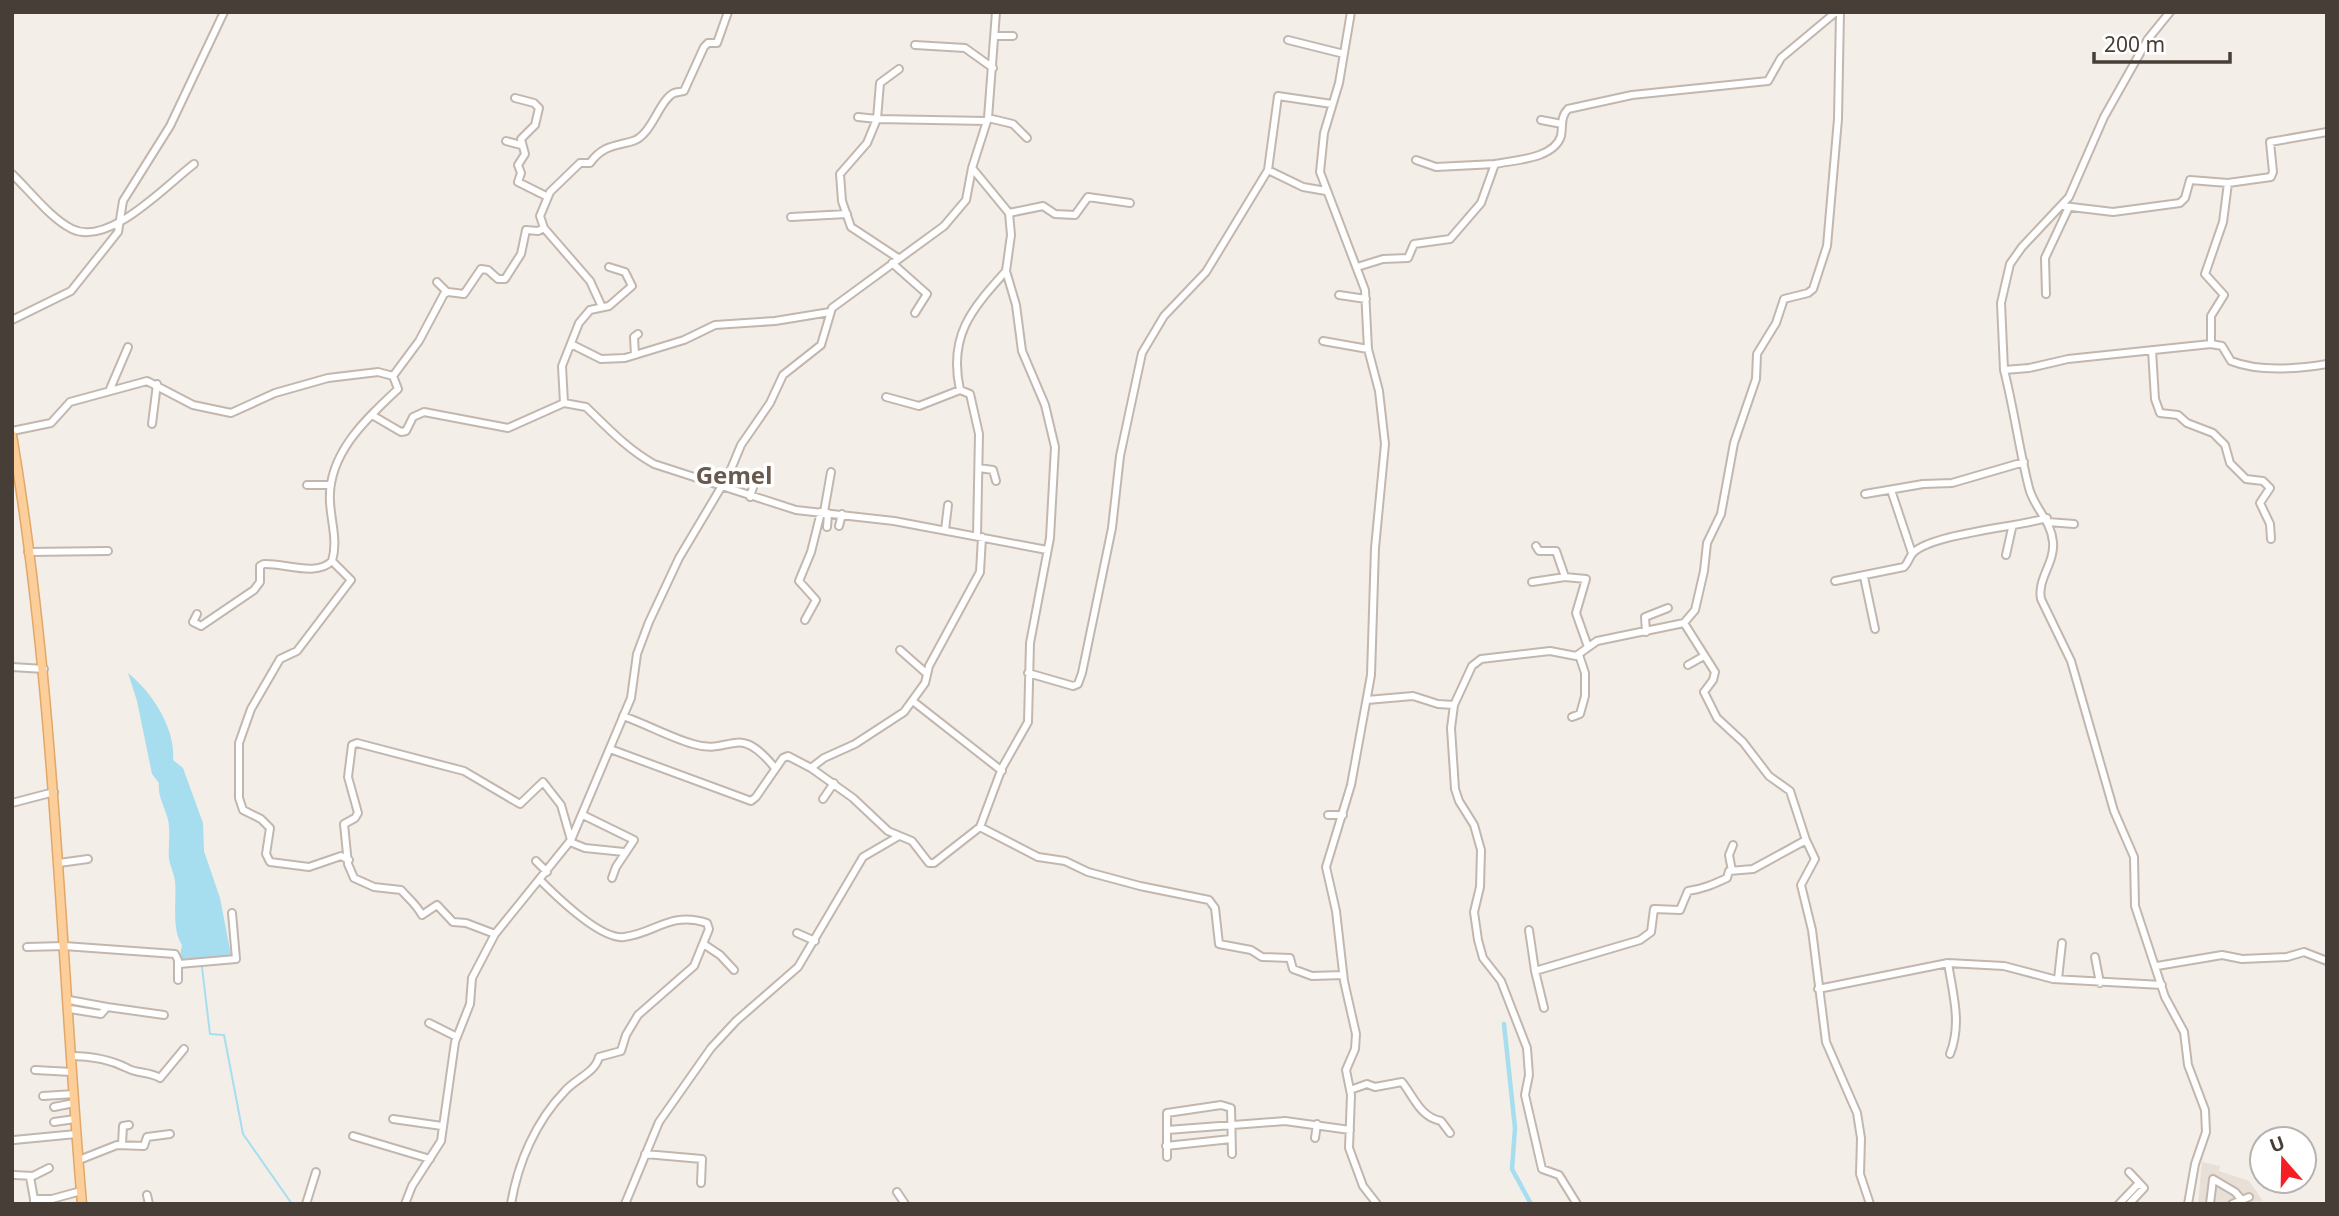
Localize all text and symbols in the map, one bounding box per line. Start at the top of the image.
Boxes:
scale bar [2094,21,2230,65]
text: 200 m [2104,30,2165,58]
district label: Gemel [696,458,772,491]
north arrow [2248,1125,2318,1195]
text: U [2266,1129,2288,1159]

